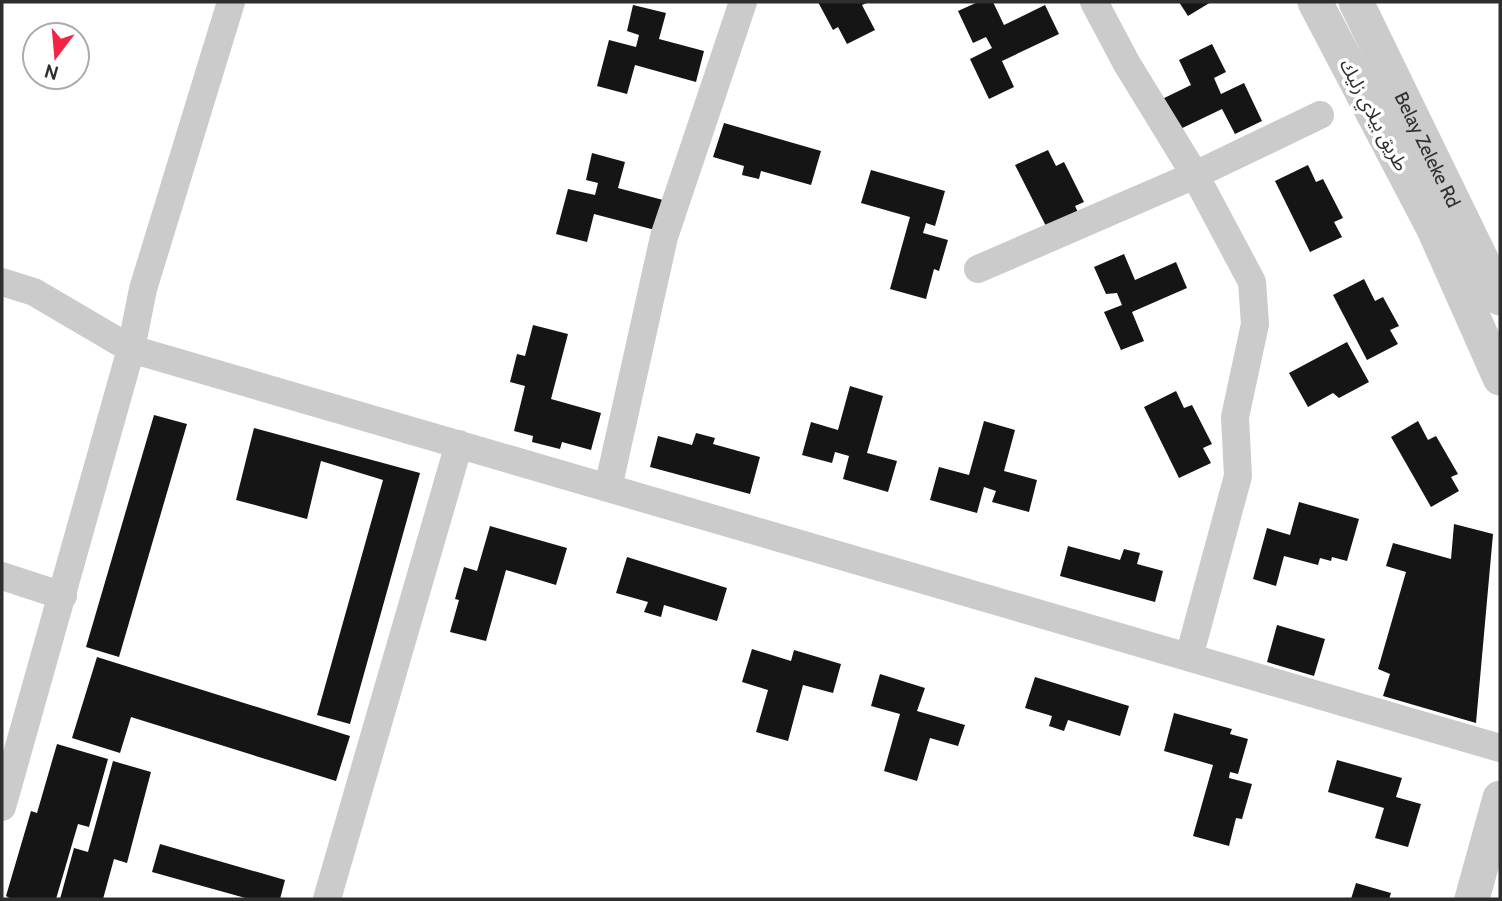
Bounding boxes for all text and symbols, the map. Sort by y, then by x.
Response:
north arrow [21,21,91,91]
street label: طريق بيلاي زليك [1332,55,1413,177]
text: N [42,59,61,85]
street label: Belay Zeleke Rd [1390,88,1466,211]

